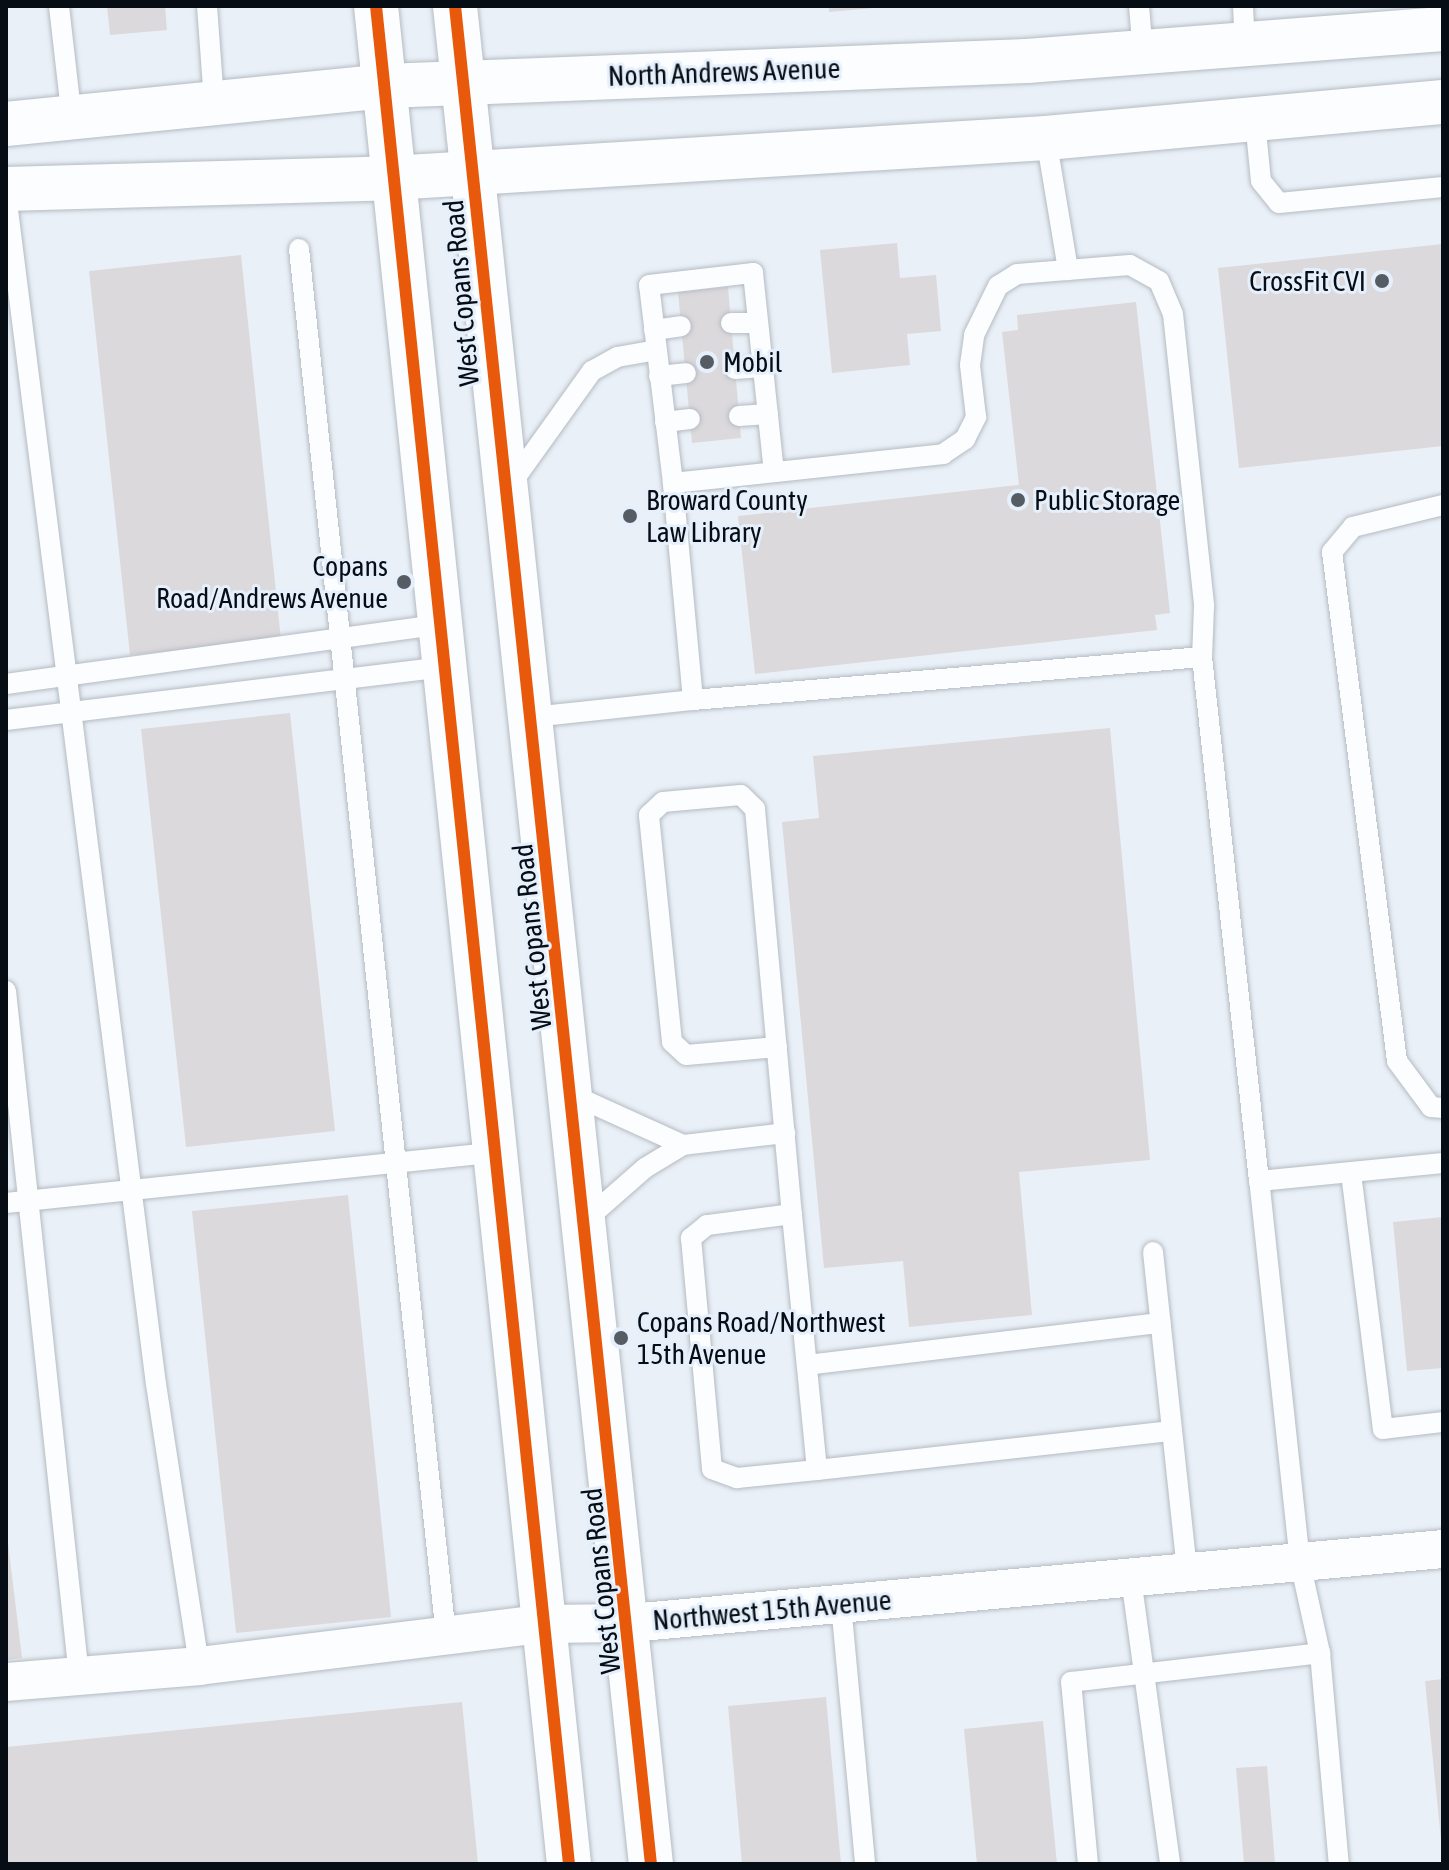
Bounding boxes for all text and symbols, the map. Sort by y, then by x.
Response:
street label: North Andrews Avenue [607,51,841,93]
street label: West Copans Road [436,199,486,387]
place label: CrossFit CVI [1249,264,1366,298]
marker: CrossFit CVI [1373,272,1391,290]
place label: Mobil [723,345,782,379]
marker: Mobil [698,353,716,371]
place label: Broward County Law Library [646,483,808,549]
place label: Public Storage [1034,483,1180,517]
marker: Public Storage [1009,491,1027,509]
marker: Broward County Law Library [621,507,639,525]
place label: Copans Road/Andrews Avenue [156,549,388,615]
marker: Copans Road/Andrews Avenue [395,573,413,591]
street label: West Copans Road [506,842,558,1032]
place label: Copans Road/Northwest 15th Avenue [637,1305,886,1371]
marker: Copans Road/Northwest 15th Avenue [612,1329,630,1347]
street label: West Copans Road [575,1486,627,1676]
street label: Northwest 15th Avenue [651,1583,893,1637]

